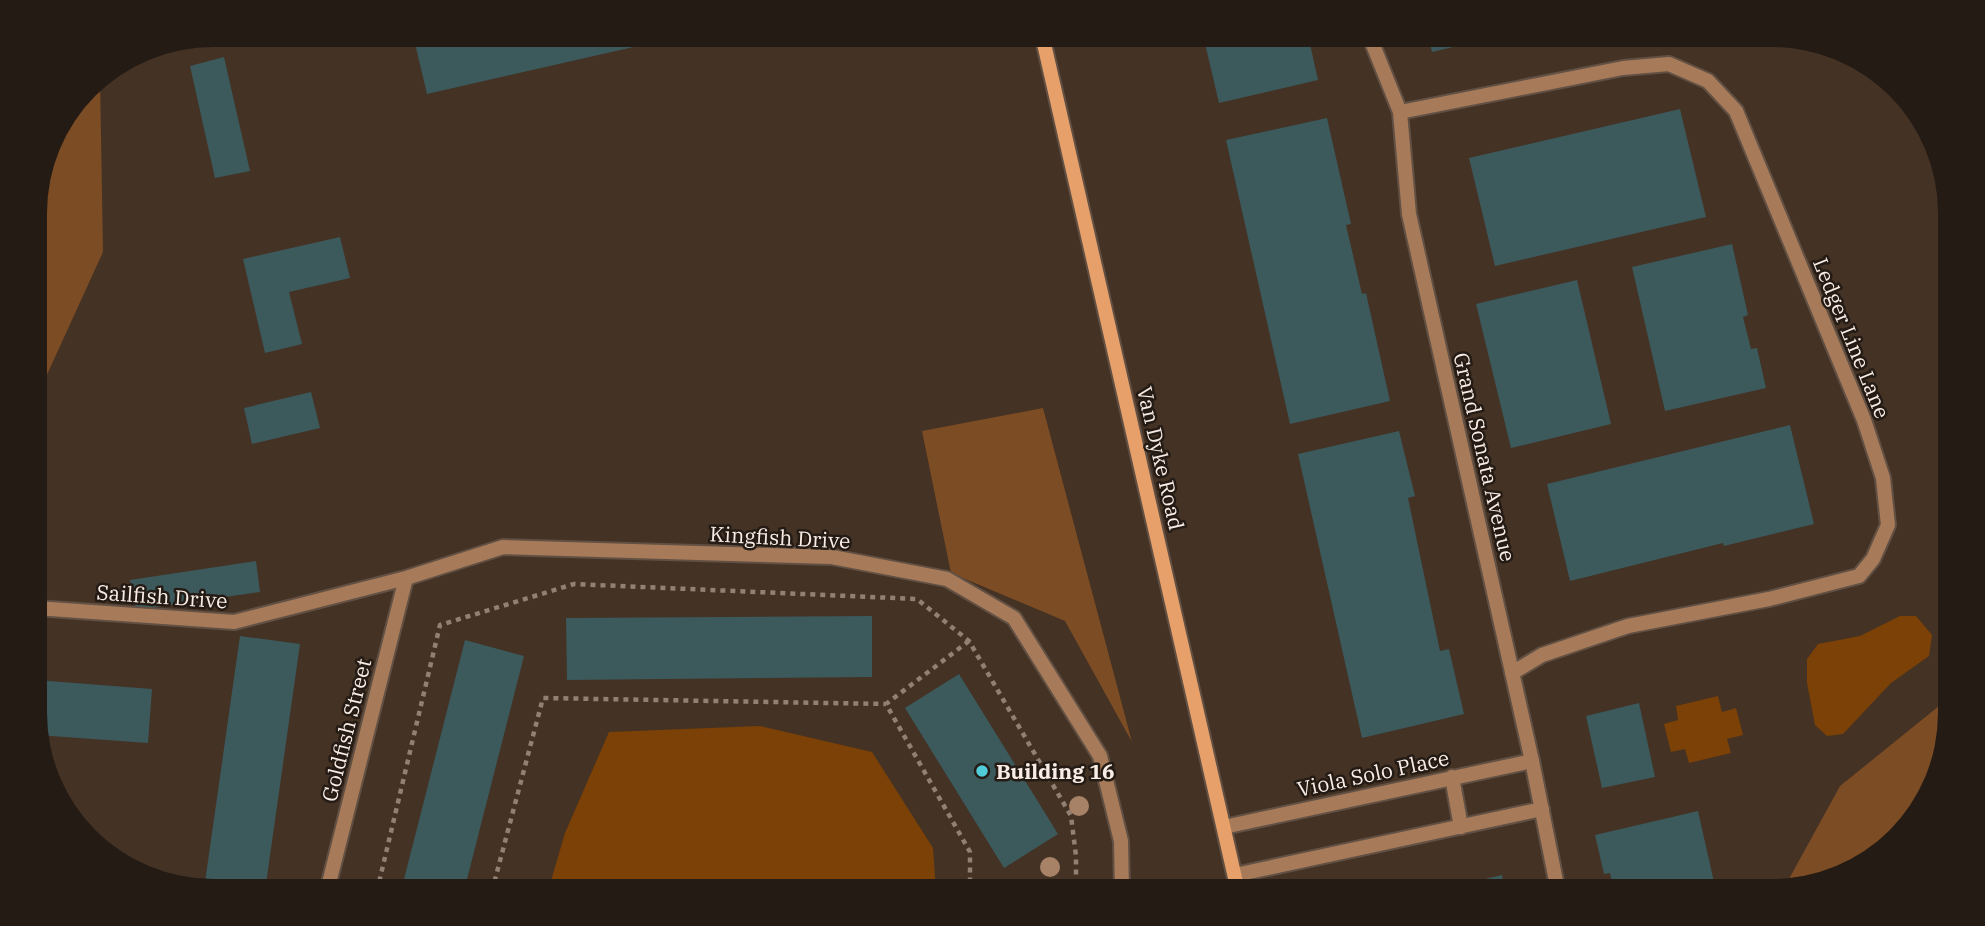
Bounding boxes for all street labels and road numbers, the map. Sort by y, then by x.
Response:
street label: Ledger Line Lane [1807,254,1897,422]
street label: Grand Sonata Avenue [1447,350,1523,564]
street label: Van Dyke Road [1131,383,1191,533]
street label: Kingfish Drive [709,519,851,555]
street label: Sailfish Drive [96,577,228,615]
street label: Goldfish Street [315,656,377,804]
street label: Viola Solo Place [1294,743,1452,803]

